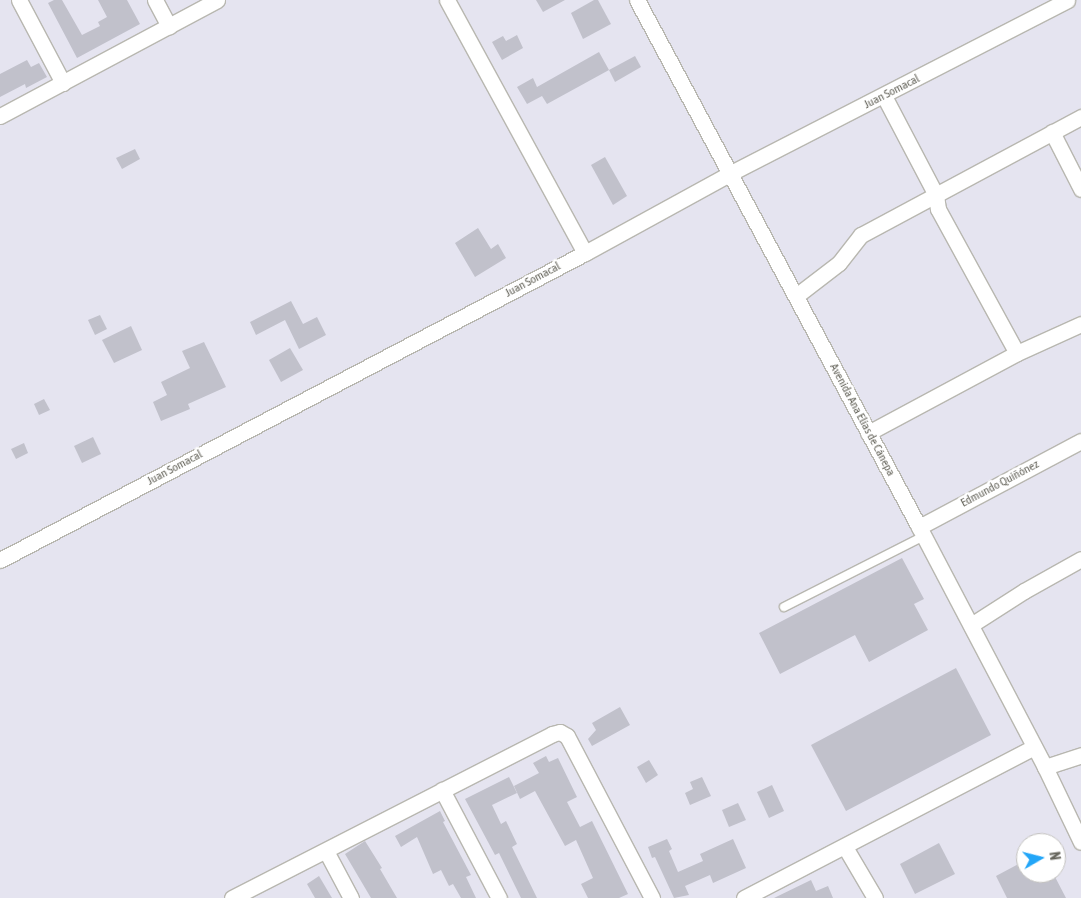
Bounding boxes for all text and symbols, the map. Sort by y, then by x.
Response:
street label: Juan Somacal [862,72,922,112]
street label: Juan Somacal [503,259,563,301]
street label: Avenida Ana Elías de Cánepa [826,361,898,479]
street label: Juan Somacal [145,447,205,489]
street label: Edmundo Quiñónez [958,457,1042,511]
north arrow [1016,833,1066,883]
text: N [1046,851,1063,861]

